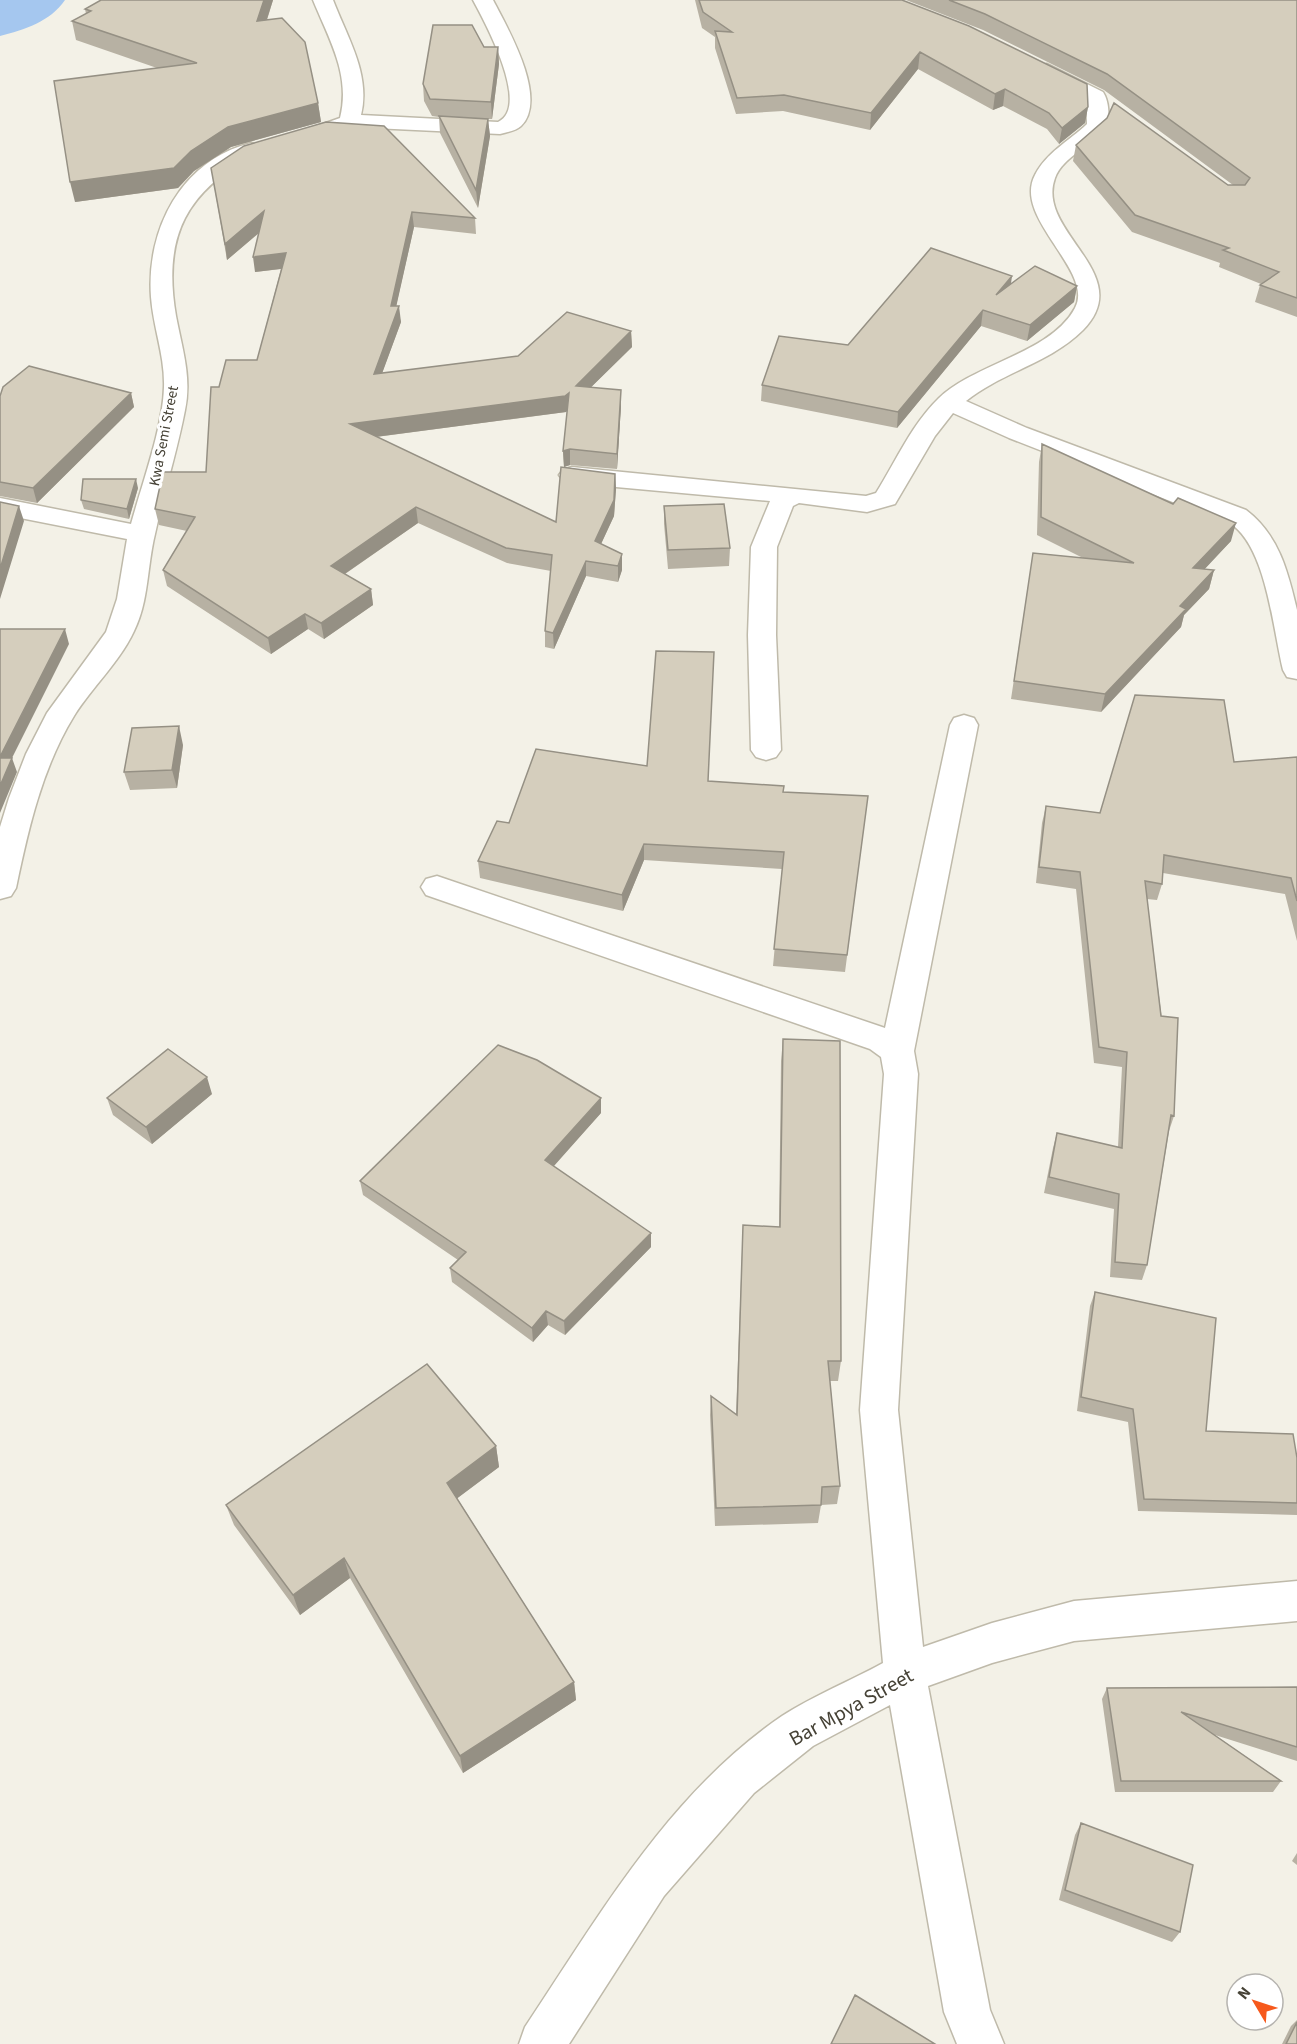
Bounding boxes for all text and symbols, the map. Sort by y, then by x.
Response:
street label: Kwa Semi Street [144,384,184,488]
street label: Bar Mpya Street [783,1660,919,1754]
north arrow [1225,1972,1285,2032]
text: N [1232,1982,1256,2004]

